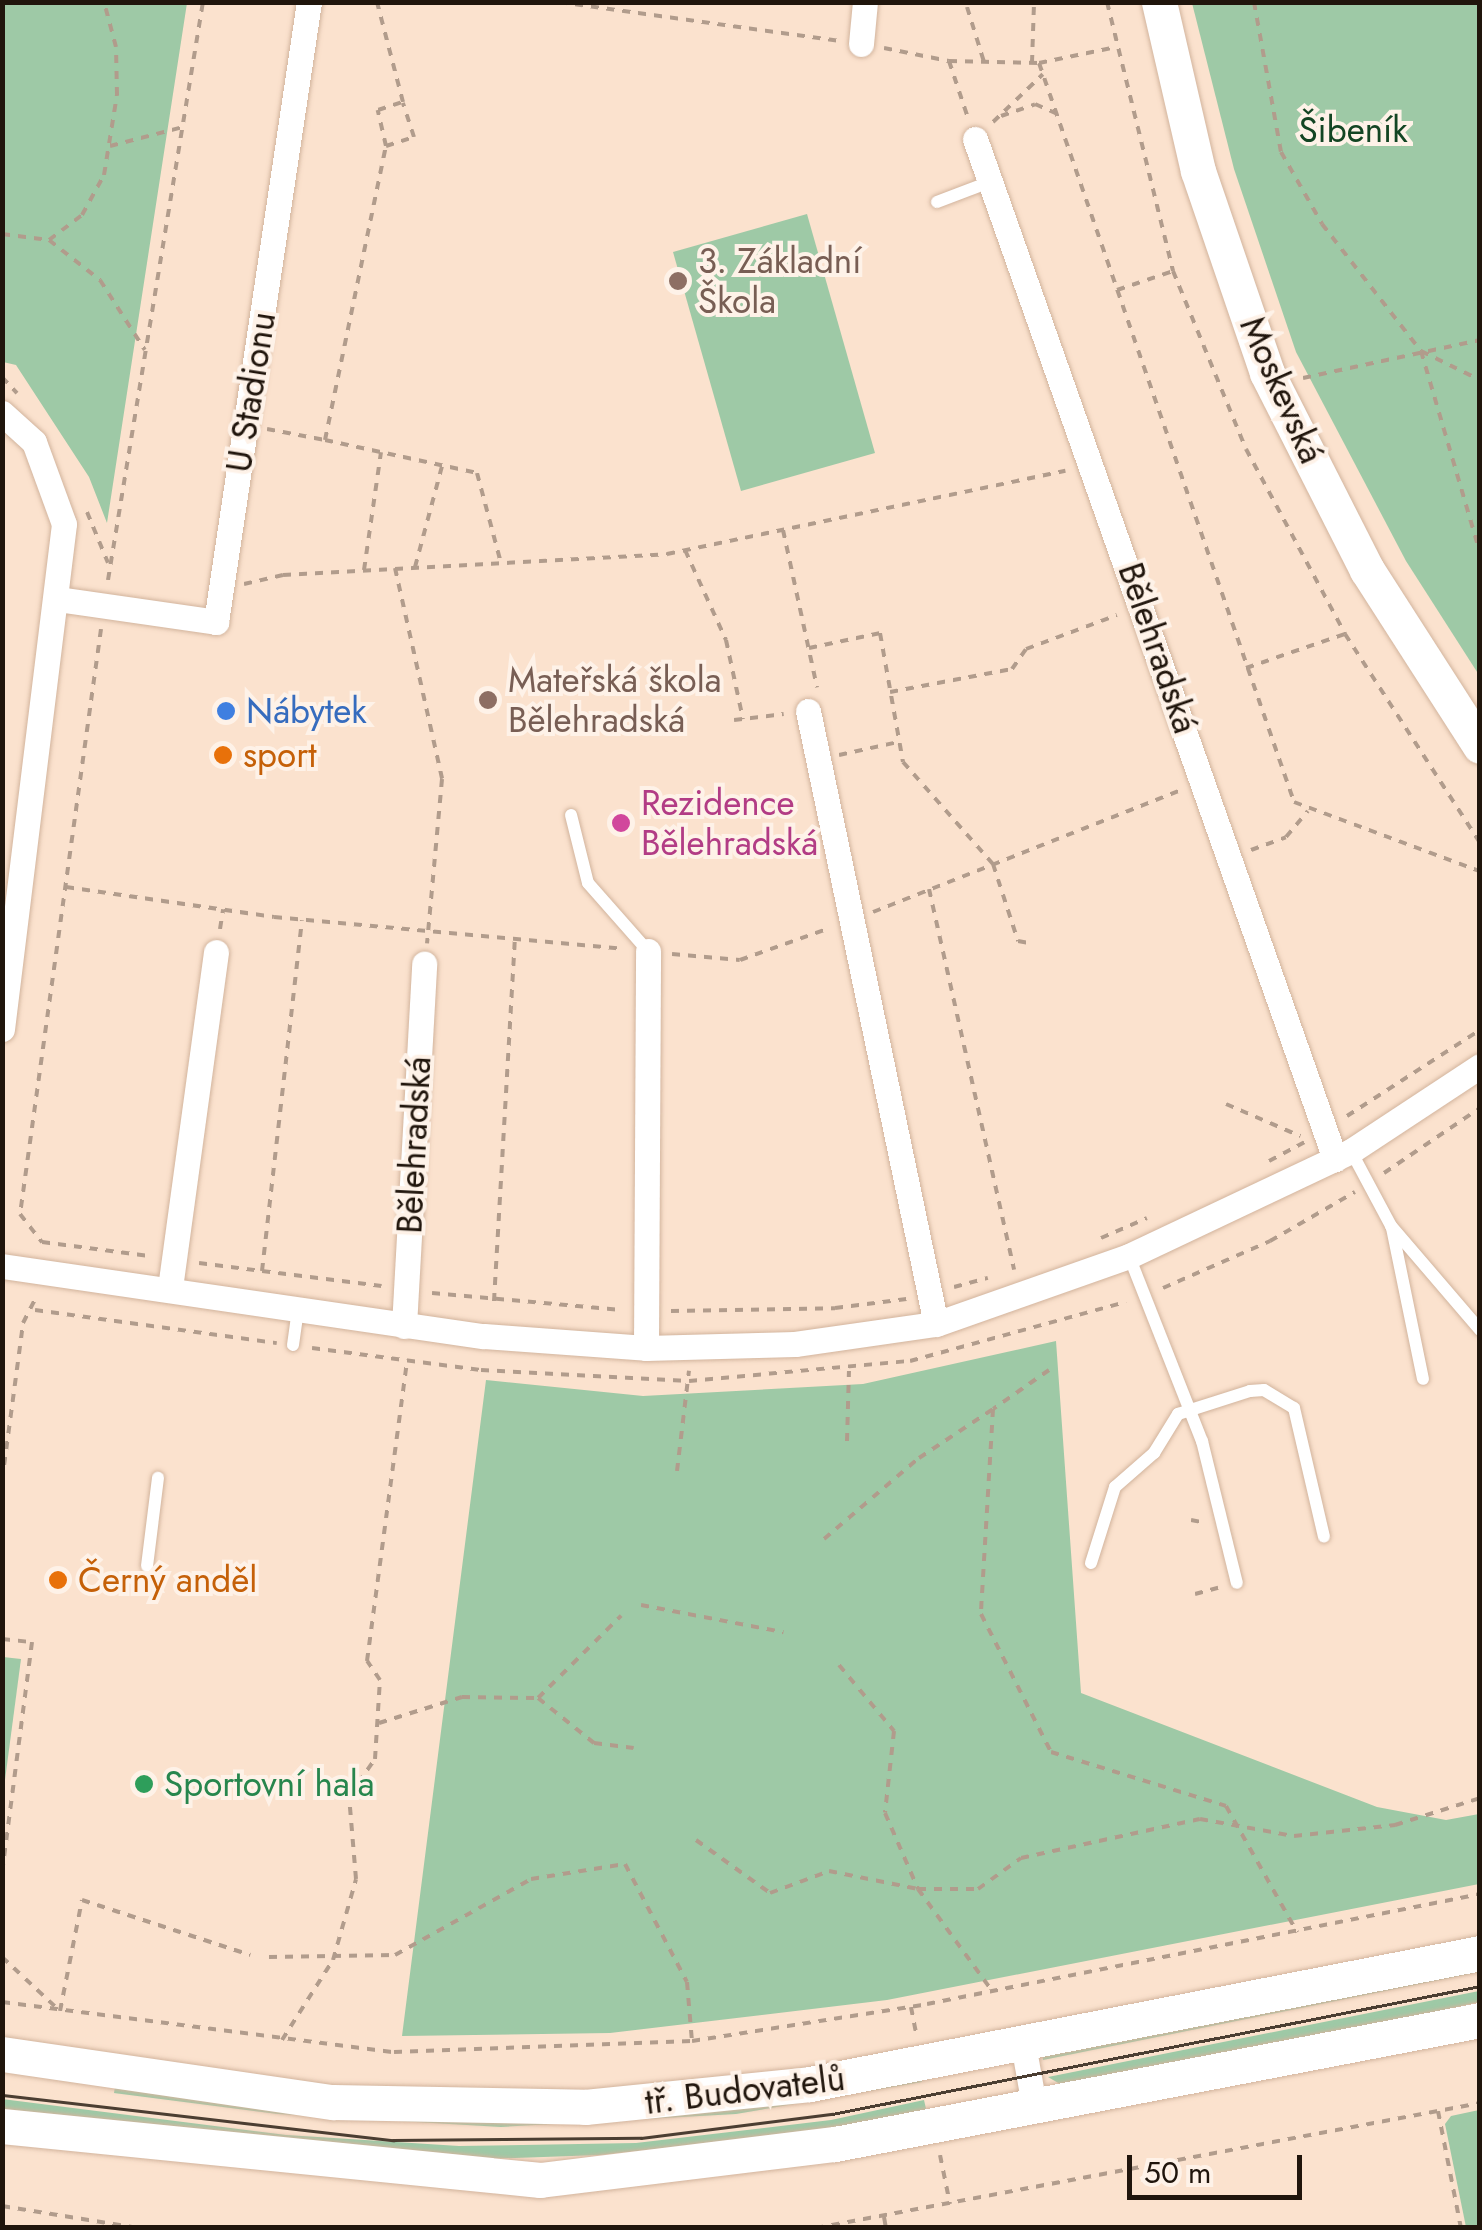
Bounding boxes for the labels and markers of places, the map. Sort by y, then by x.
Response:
place label: 3. Základní Škola [698,240,861,322]
marker: 3. Základní Škola [667,270,689,292]
place label: Mateřská škola Bělehradská [508,659,722,741]
marker: Mateřská škola Bělehradská [477,689,499,711]
place label: Nábytek [246,690,367,732]
marker: Nábytek [215,700,237,722]
place label: sport [243,734,317,776]
marker: sport [212,744,234,766]
place label: Rezidence Bělehradská [641,782,818,864]
marker: Rezidence Bělehradská [610,812,632,834]
place label: Černý anděl [78,1559,257,1601]
marker: Černý anděl [47,1569,69,1591]
place label: Sportovní hala [164,1763,375,1805]
marker: Sportovní hala [133,1773,155,1795]

